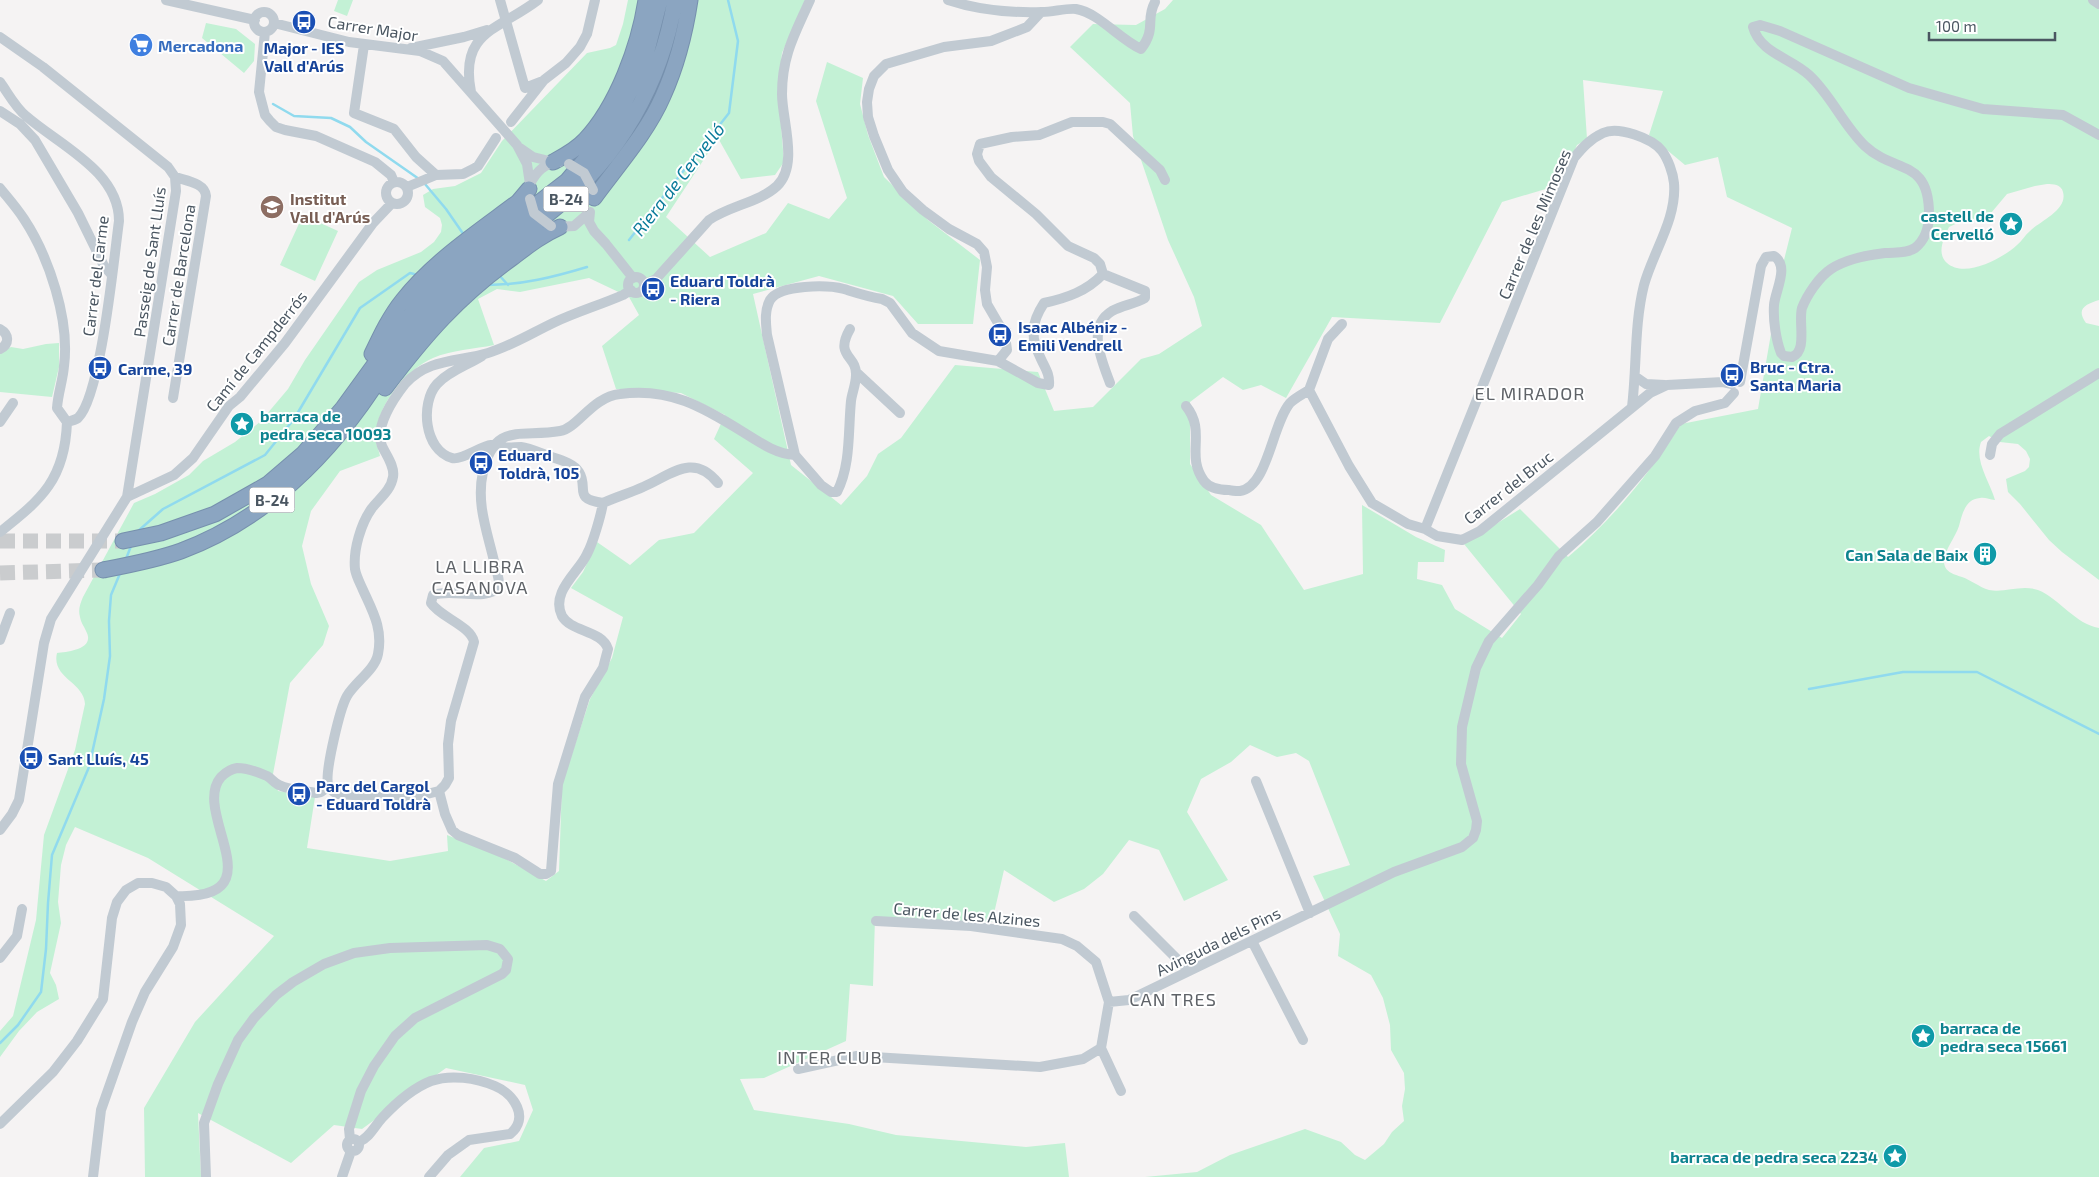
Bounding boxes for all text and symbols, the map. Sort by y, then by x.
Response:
bus stop icon: Major - IES Vall d'Arús [291,9,317,35]
scale bar [1929,10,2055,42]
street label: Carrer Major [326,11,420,46]
text: 100 m [1936,17,1977,35]
supermarket icon: Mercadona [128,32,154,58]
place label: Mercadona [158,36,243,55]
place label: Major - IES Vall d'Arús [264,38,344,75]
water label: Riera de Cervelló [627,118,729,240]
street label: Carrer de les Mimoses [1494,146,1574,302]
street label: Passeig de Sant Lluís [129,186,169,338]
road number: B-24 [544,186,588,212]
place label: Institut Vall d'Arús [290,189,370,226]
school or university icon: Institut Vall d'Arús [259,194,285,220]
street label: Carrer de Barcelona [157,203,199,347]
place label: castell de Cervelló [1920,206,1994,243]
place icon: castell de Cervelló [1998,211,2024,237]
street label: Carrer del Carme [78,215,112,337]
place label: Eduard Toldrà - Riera [670,271,775,308]
bus stop icon: Eduard Toldrà - Riera [640,276,666,302]
street label: Camí de Campderrós [202,287,310,415]
place label: Isaac Albéniz - Emili Vendrell [1018,317,1127,354]
bus stop icon: Isaac Albéniz - Emili Vendrell [987,322,1013,348]
bus stop icon: Carme, 39 [87,355,113,381]
place label: Bruc - Ctra. Santa Maria [1750,357,1841,394]
place label: Carme, 39 [118,359,192,378]
bus stop icon: Bruc - Ctra. Santa Maria [1719,362,1745,388]
district label: EL MIRADOR [1475,382,1585,404]
place label: barraca de pedra seca 10093 [260,406,391,443]
place icon: barraca de pedra seca 10093 [229,411,255,437]
place label: Eduard Toldrà, 105 [498,445,580,482]
street label: Carrer del Bruc [1460,446,1556,528]
bus stop icon: Eduard Toldrà, 105 [468,450,494,476]
road number: B-24 [250,488,294,512]
building icon: Can Sala de Baix [1972,541,1998,567]
place label: Can Sala de Baix [1845,545,1968,564]
district label: LA LLIBRA CASANOVA [432,555,528,598]
bus stop icon: Sant Lluís, 45 [18,745,44,771]
place label: Sant Lluís, 45 [48,749,149,768]
place label: Parc del Cargol - Eduard Toldrà [316,776,431,813]
bus stop icon: Parc del Cargol - Eduard Toldrà [286,781,312,807]
street label: Carrer de les Alzines [893,898,1041,930]
street label: Avinguda dels Pins [1153,903,1283,979]
district label: CAN TRES [1129,988,1217,1010]
place label: barraca de pedra seca 15661 [1940,1018,2067,1055]
place icon: barraca de pedra seca 15661 [1910,1023,1936,1049]
district label: INTER CLUB [777,1046,883,1068]
place icon: barraca de pedra seca 2234 [1882,1143,1908,1169]
place label: barraca de pedra seca 2234 [1670,1147,1878,1166]

